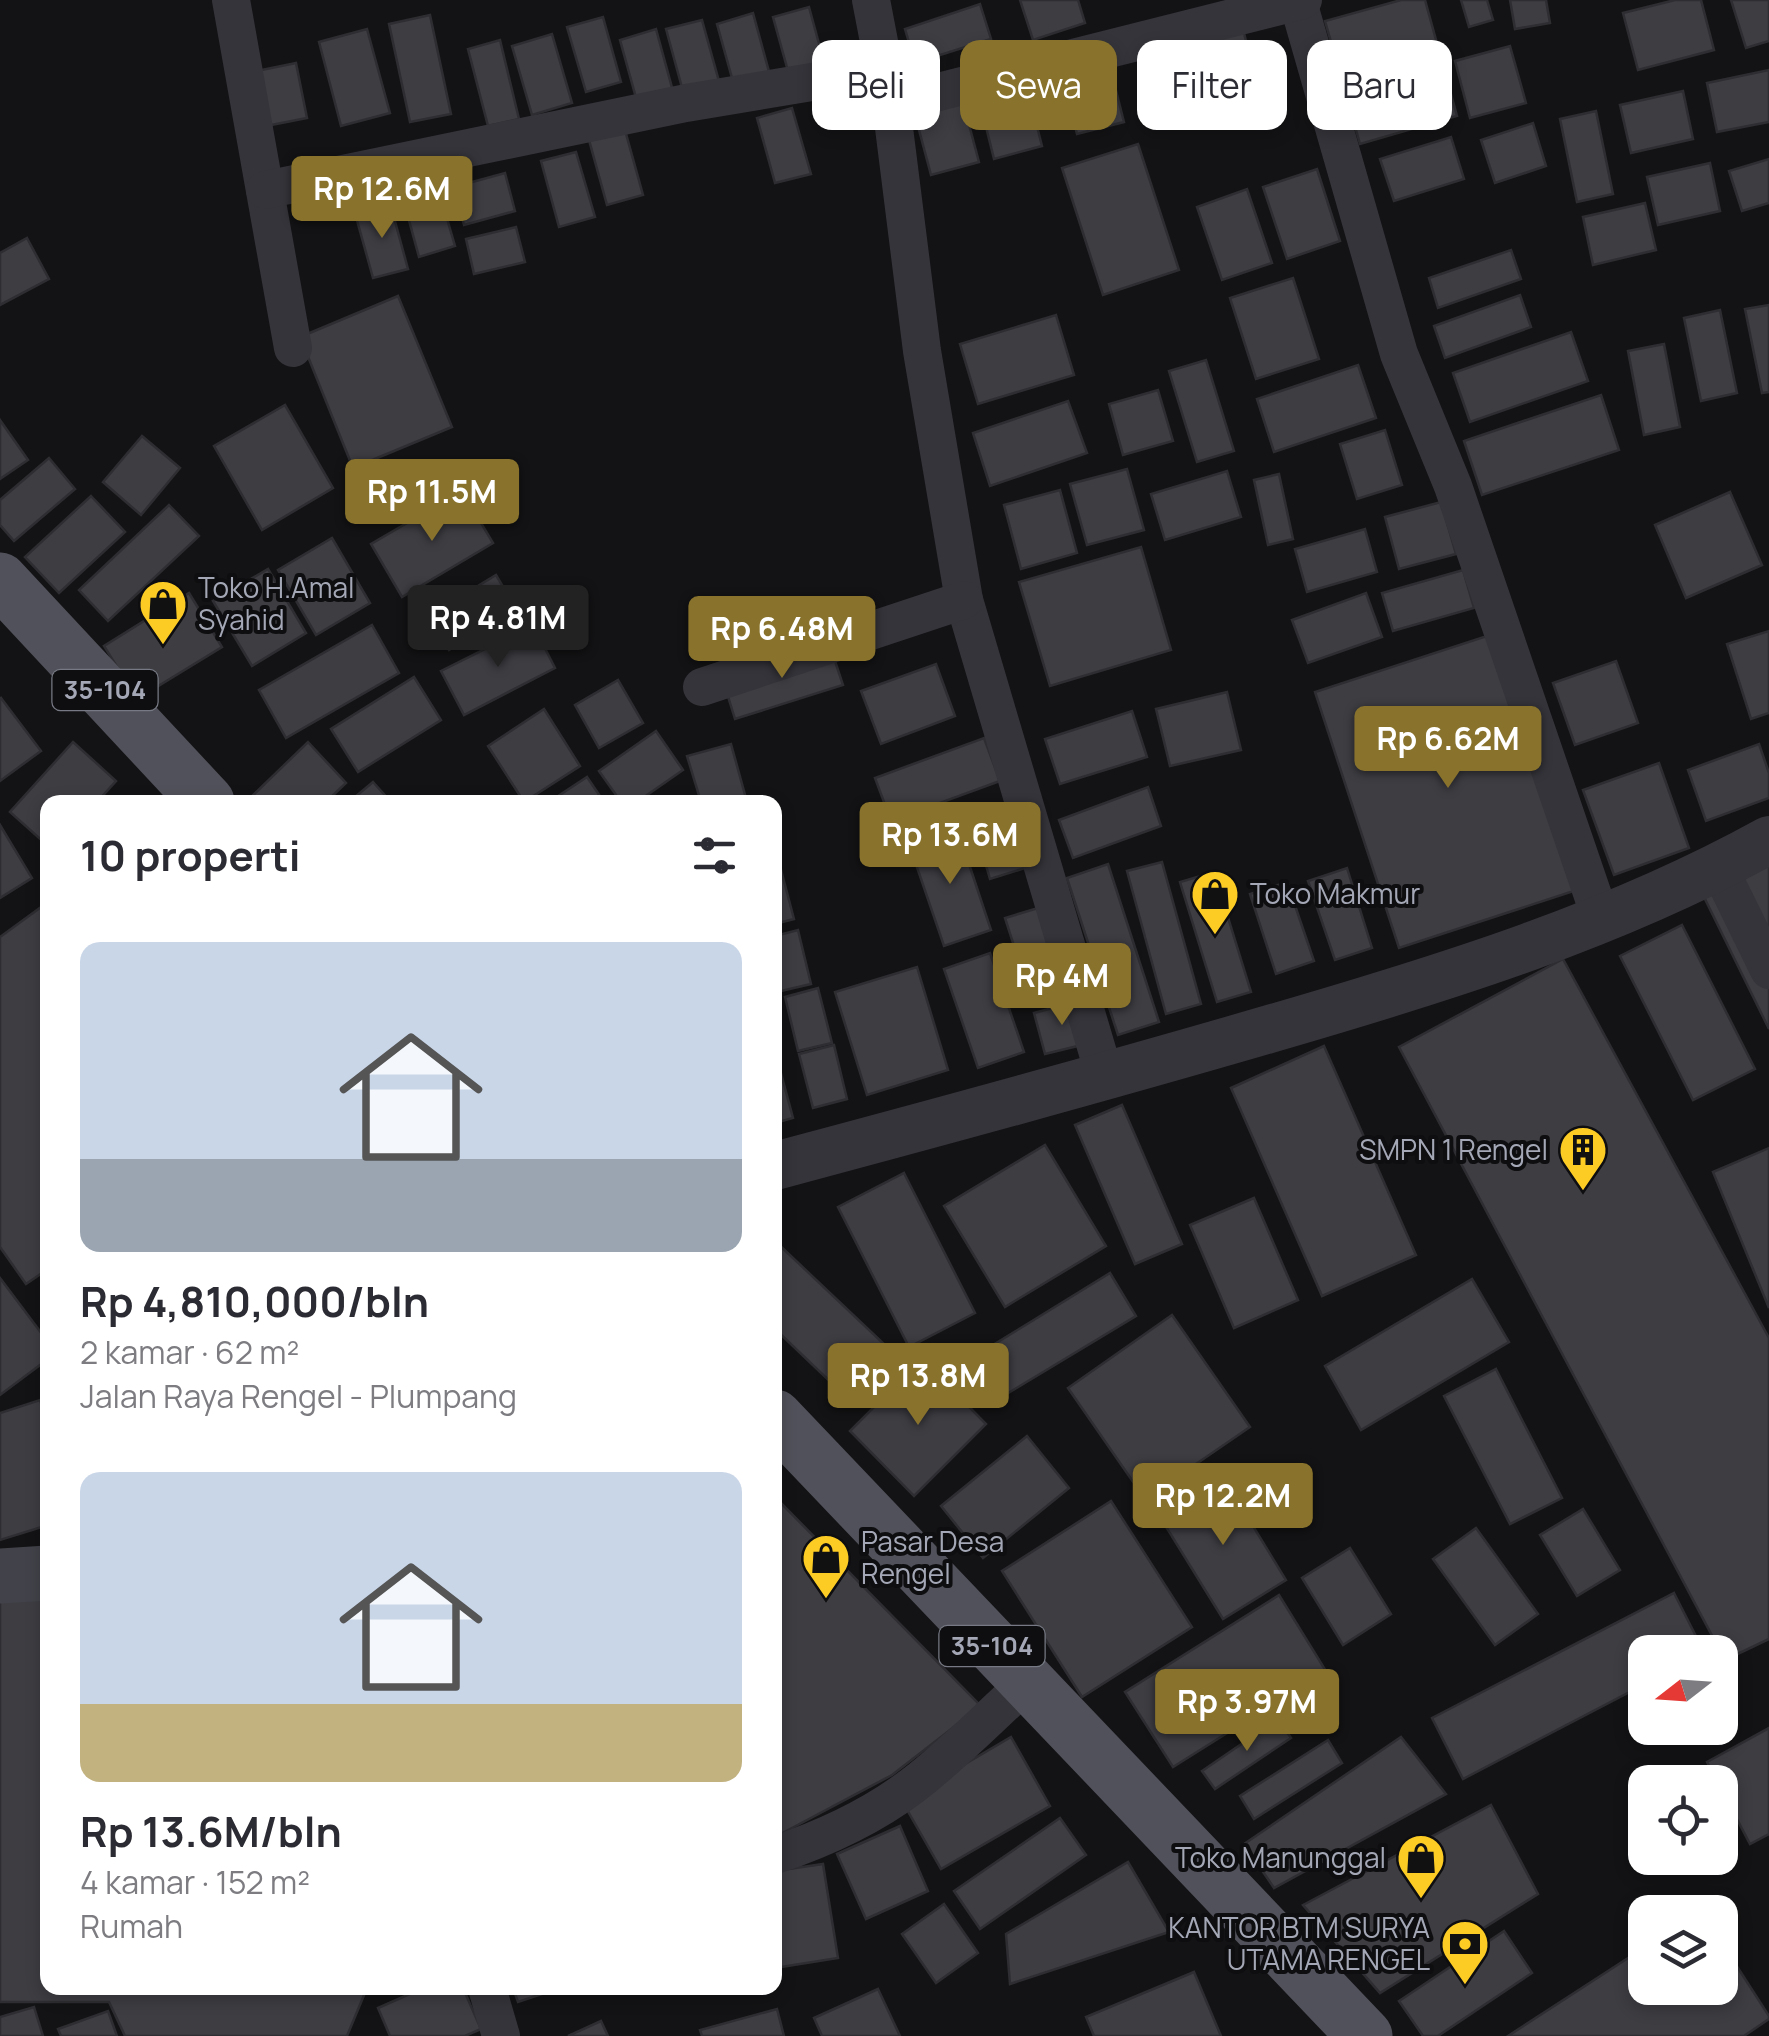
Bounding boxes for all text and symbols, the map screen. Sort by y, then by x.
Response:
chip: Beli [812,40,940,130]
chip: Sewa [960,40,1117,130]
chip: Filter [1137,40,1287,130]
chip: Baru [1307,40,1452,130]
pin: Rp 12.6M [279,156,485,241]
text: Rp 12.6M [313,166,451,210]
pin: Rp 11.5M [329,459,535,544]
text: Rp 11.5M [367,469,497,513]
place label: Toko H.Amal Syahid [198,568,355,638]
shop icon: Toko H.Amal Syahid [137,578,189,646]
pin: Rp 4.81M [395,585,601,670]
text: Rp 4.81M [430,595,566,639]
pin: Rp 6.48M [679,596,885,681]
text: Rp 6.48M [710,606,854,650]
road number: 35-104 [52,670,158,710]
pin: Rp 6.62M [1345,706,1551,791]
text: Rp 6.62M [1376,716,1520,760]
pin: Rp 13.6M [847,802,1053,887]
text: Rp 13.6M [882,812,1018,856]
text: 10 properti [80,826,300,884]
icon: filters [687,828,742,883]
shop icon: Toko Makmur [1189,868,1241,936]
place label: Toko Makmur [1250,874,1420,912]
pin: Rp 4M [992,943,1132,1028]
text: Rp 4M [1015,953,1109,997]
icon: home [321,1007,501,1187]
building icon: SMPN 1 Rengel [1557,1124,1609,1192]
place label: SMPN 1 Rengel [1359,1130,1548,1168]
text: Rp 4,810,000/bln [80,1272,429,1330]
text: 2 kamar · 62 m² [80,1330,299,1374]
pin: Rp 13.8M [815,1343,1021,1428]
text: Rp 13.8M [850,1353,986,1397]
text: Jalan Raya Rengel - Plumpang [80,1374,517,1418]
pin: Rp 12.2M [1120,1463,1326,1548]
text: Rp 12.2M [1155,1473,1291,1517]
place label: Pasar Desa Rengel [861,1522,1004,1592]
shop icon: Pasar Desa Rengel [800,1532,852,1600]
icon: home [321,1537,501,1717]
road number: 35-104 [940,1626,1044,1666]
north arrow [1628,1635,1738,1745]
map controls [1628,1635,1738,2005]
pin: Rp 3.97M [1144,1669,1350,1754]
text: Rp 3.97M [1177,1679,1317,1723]
button: locate [1628,1765,1738,1875]
text: Rp 13.6M/bln [80,1802,342,1860]
shop icon: Toko Manunggal [1395,1832,1447,1900]
place label: Toko Manunggal [1175,1838,1386,1876]
text: 4 kamar · 152 m² [80,1860,310,1904]
button: layers [1628,1895,1738,2005]
text: Rumah [80,1904,183,1948]
place label: KANTOR BTM SURYA UTAMA RENGEL [1168,1908,1430,1978]
bank icon: KANTOR BTM SURYA UTAMA RENGEL [1439,1918,1491,1986]

